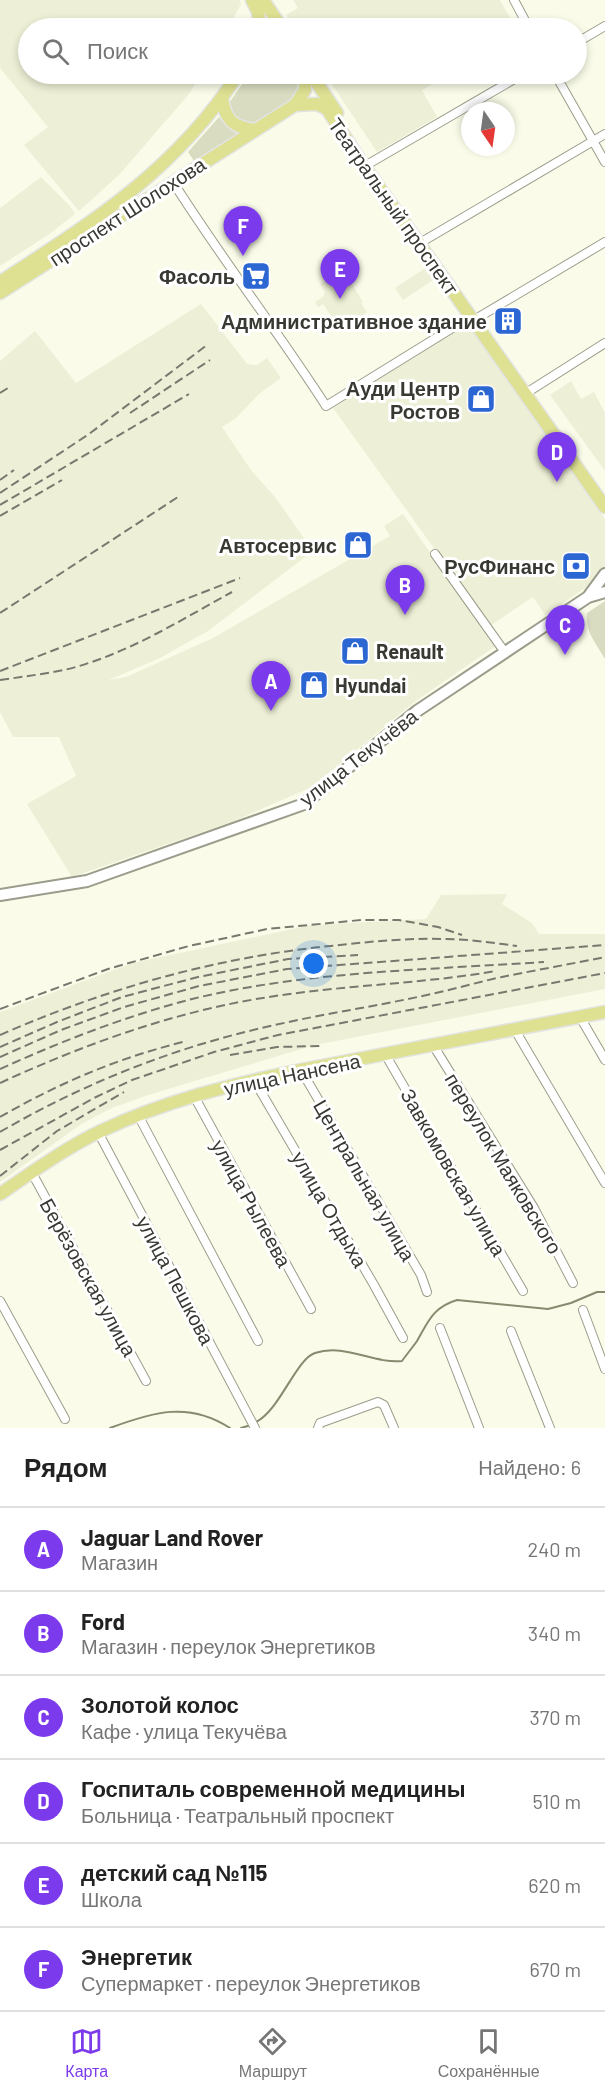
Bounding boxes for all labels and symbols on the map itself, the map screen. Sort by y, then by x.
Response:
north arrow [461,102,515,156]
street label: Театральный проспект [324,113,464,299]
street label: проспект Шолохова [44,151,210,270]
pin: F [224,206,262,256]
pin: E [320,250,360,299]
supermarket icon: Фасоль [240,260,272,292]
place label: Фасоль [159,264,235,288]
building icon: Административное здание [492,305,524,337]
place label: Административное здание [221,309,487,333]
place label: Ауди Центр Ростов [346,376,460,423]
shop icon: Ауди Центр Ростов [465,383,497,415]
pin: D [538,432,576,482]
shop icon: Автосервис [342,529,374,561]
place label: Автосервис [219,533,337,557]
bank icon: РусФинанс [560,550,592,582]
place label: РусФинанс [444,554,555,578]
pin: B [386,566,424,615]
pin: C [546,606,584,655]
shop icon: Renault [339,635,371,667]
place label: Renault [376,639,444,663]
pin: A [252,662,290,711]
shop icon: Hyundai [298,669,330,701]
place label: Hyundai [335,673,406,697]
street label: улица Текучёва [294,703,423,811]
your location [299,949,328,978]
street label: улица Нансена [222,1048,363,1100]
street label: переулок Маяковского [440,1068,568,1258]
street label: Завкомовская улица [396,1084,512,1261]
street label: Центральная улица [309,1095,421,1266]
street label: улица Рылеева [207,1135,297,1272]
street label: улица Отдыха [287,1147,373,1272]
street label: Берёзовская улица [36,1194,143,1361]
street label: улица Пешкова [132,1212,220,1349]

